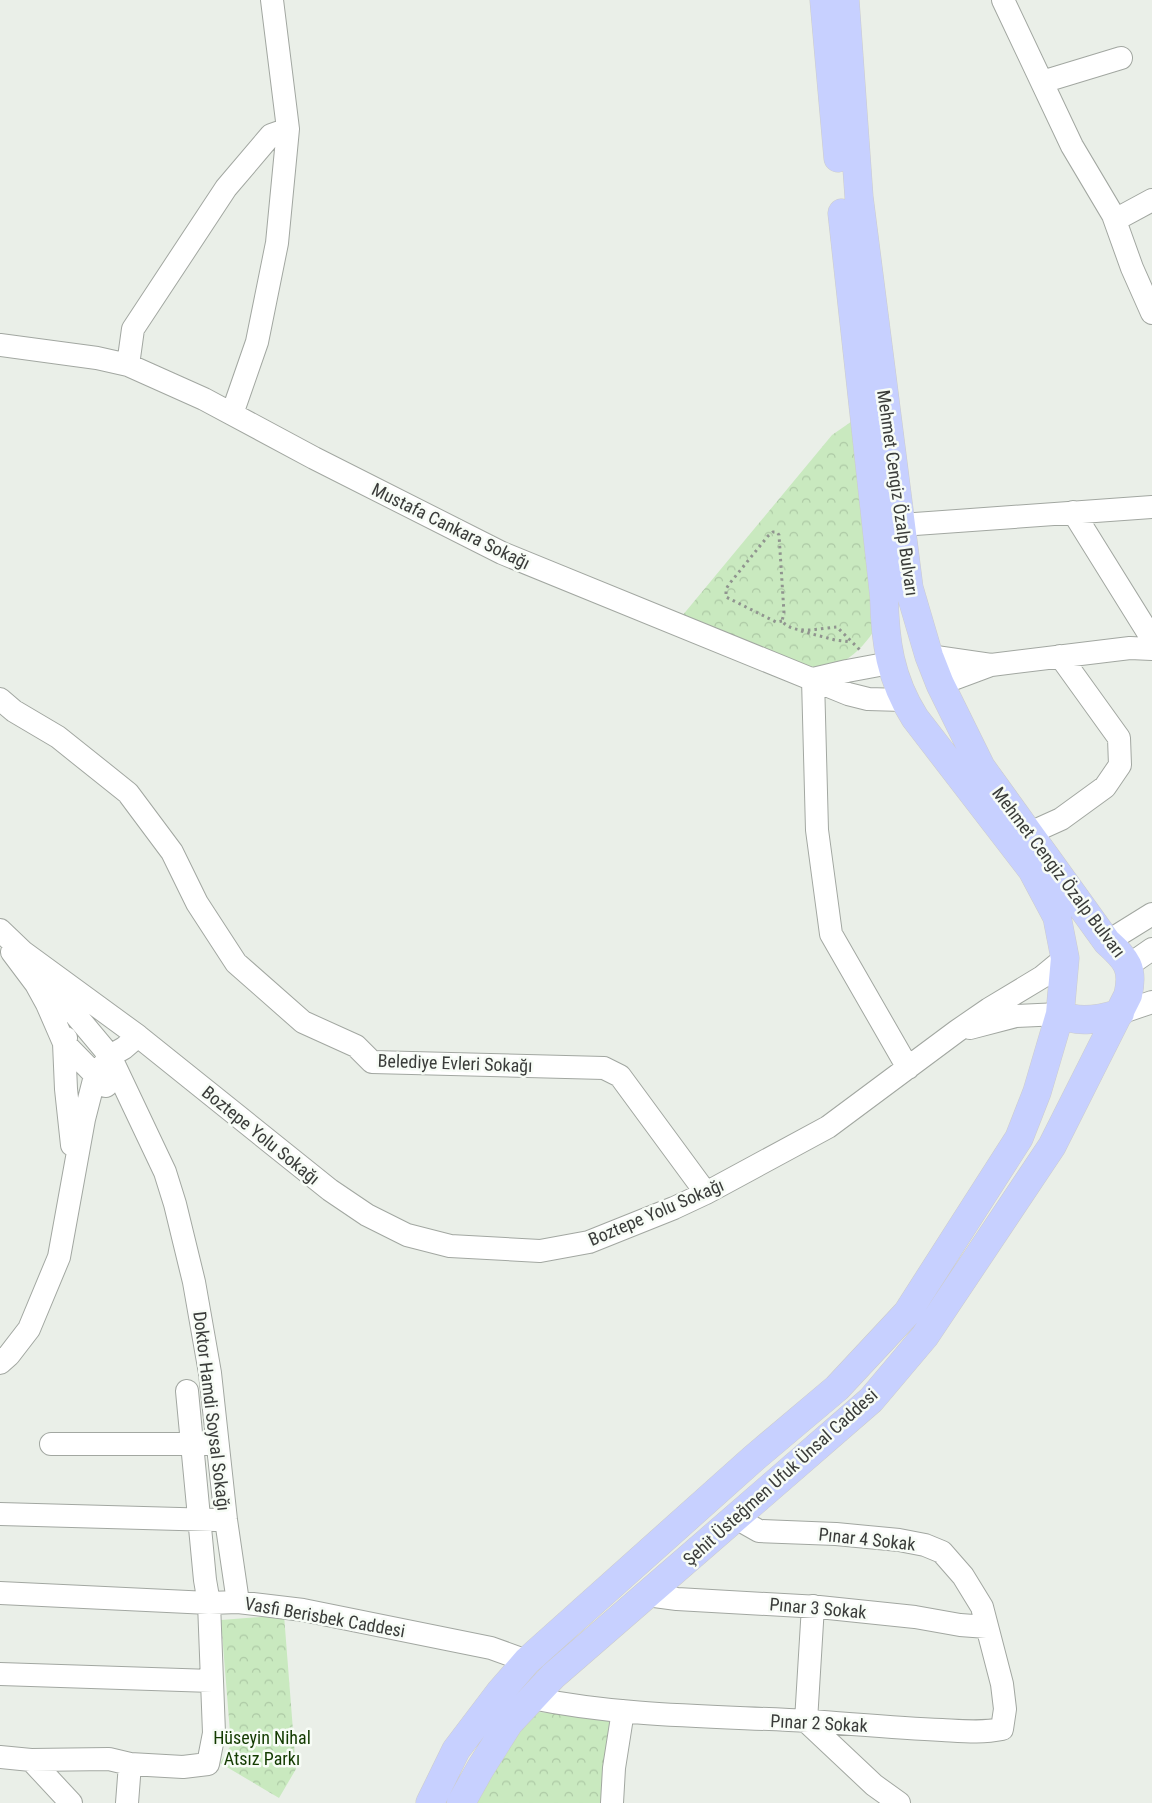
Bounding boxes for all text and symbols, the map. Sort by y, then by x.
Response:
street label: Mehmet Cengiz Özalp Bulvarı [873,389,923,597]
street label: Mustafa Cankara Sokağı [369,479,533,573]
street label: Mehmet Cengiz Özalp Bulvarı [988,783,1130,961]
street label: Belediye Evleri Sokağı [377,1050,533,1076]
street label: Boztepe Yolu Sokağı [198,1081,324,1189]
street label: Boztepe Yolu Sokağı [585,1174,727,1250]
street label: Doktor Hamdi Soysal Sokağı [189,1310,235,1512]
street label: Şehit Üsteğmen Ufuk Ünsal Caddesi [679,1384,881,1570]
street label: Pınar 4 Sokak [817,1523,917,1555]
street label: Vasfi Berisbek Caddesi [243,1593,407,1641]
street label: Pınar 3 Sokak [769,1593,867,1623]
street label: Pınar 2 Sokak [770,1710,868,1736]
park label: Hüseyin Nihal Atsız Parkı [213,1727,311,1769]

